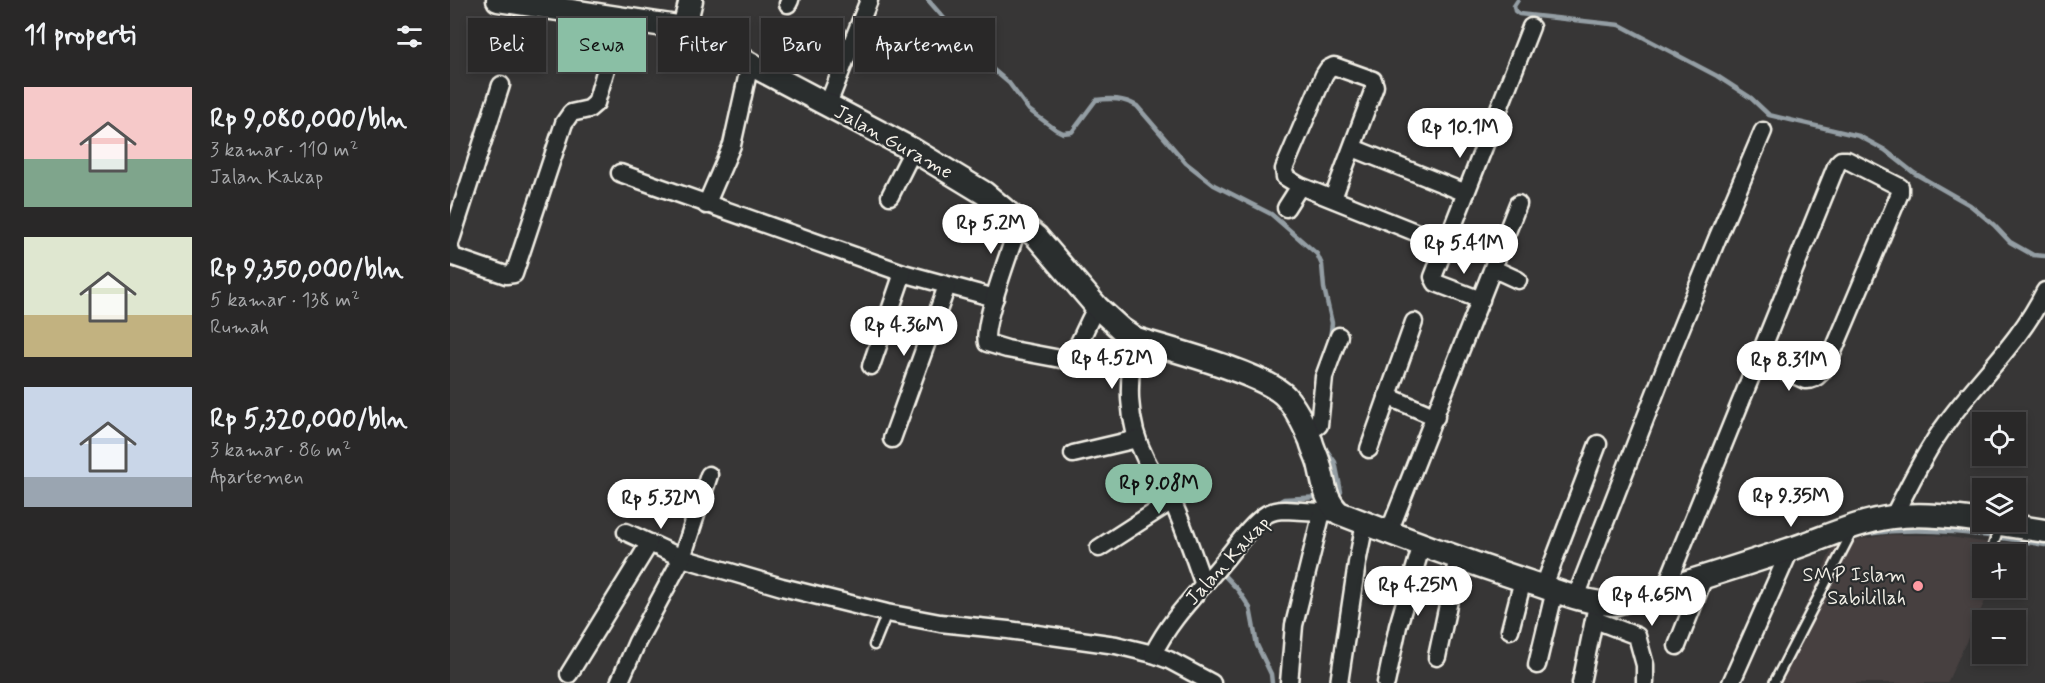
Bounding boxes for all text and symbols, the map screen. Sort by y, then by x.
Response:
chip: Beli [468,18,546,72]
chip: Sewa [558,18,646,72]
chip: Filter [658,18,749,72]
chip: Baru [761,18,843,72]
chip: Apartemen [855,18,995,72]
text: 11 properti [24,19,136,53]
icon: filters [393,20,426,53]
street label: Jalan Gurame [829,99,957,186]
text: Rp 9,080,000/bln [210,103,407,137]
pin: Rp 10.1M [1398,108,1522,159]
icon: home [72,111,144,183]
text: Rp 10.1M [1422,114,1498,141]
text: 3 kamar · 110 m² [210,137,358,164]
text: Jalan Kakap [210,164,323,191]
pin: Rp 5.2M [936,204,1046,255]
text: Rp 5.2M [956,210,1026,237]
pin: Rp 5.41M [1402,224,1526,275]
text: Rp 5.41M [1424,230,1504,257]
text: Rp 9,350,000/bln [210,253,403,287]
icon: home [72,261,144,333]
text: 5 kamar · 138 m² [210,287,360,314]
pin: Rp 4.36M [842,306,966,357]
text: Rp 4.36M [864,312,944,339]
text: Rumah [210,314,269,341]
pin: Rp 4.52M [1050,339,1174,390]
pin: Rp 8.31M [1727,341,1851,392]
text: Rp 4.52M [1071,345,1153,372]
text: Rp 8.31M [1751,347,1827,374]
text: Rp 5,320,000/bln [210,403,407,437]
icon: home [72,411,144,483]
map controls [1972,412,2026,664]
button: locate [1972,412,2026,466]
text: 3 kamar · 86 m² [210,437,351,464]
text: Apartemen [210,464,303,491]
pin: Rp 9.08M [1097,464,1221,515]
text: Rp 9.08M [1119,470,1199,497]
pin: Rp 9.35M [1729,477,1853,528]
button: layers [1972,478,2026,532]
pin: Rp 5.32M [599,479,723,530]
text: Rp 9.35M [1752,483,1830,510]
text: Rp 5.32M [621,485,701,512]
street label: Jalan Kakap [1180,510,1277,612]
button: + [1972,544,2026,598]
place label: SMP Islam Sabilillah [1803,562,1906,612]
pin: Rp 4.25M [1356,566,1480,617]
text: Rp 4.25M [1378,572,1458,599]
pin: Rp 4.65M [1590,576,1714,627]
marker: SMP Islam Sabilillah [1911,579,1925,593]
text: Rp 4.65M [1612,582,1692,609]
button: − [1972,610,2026,664]

